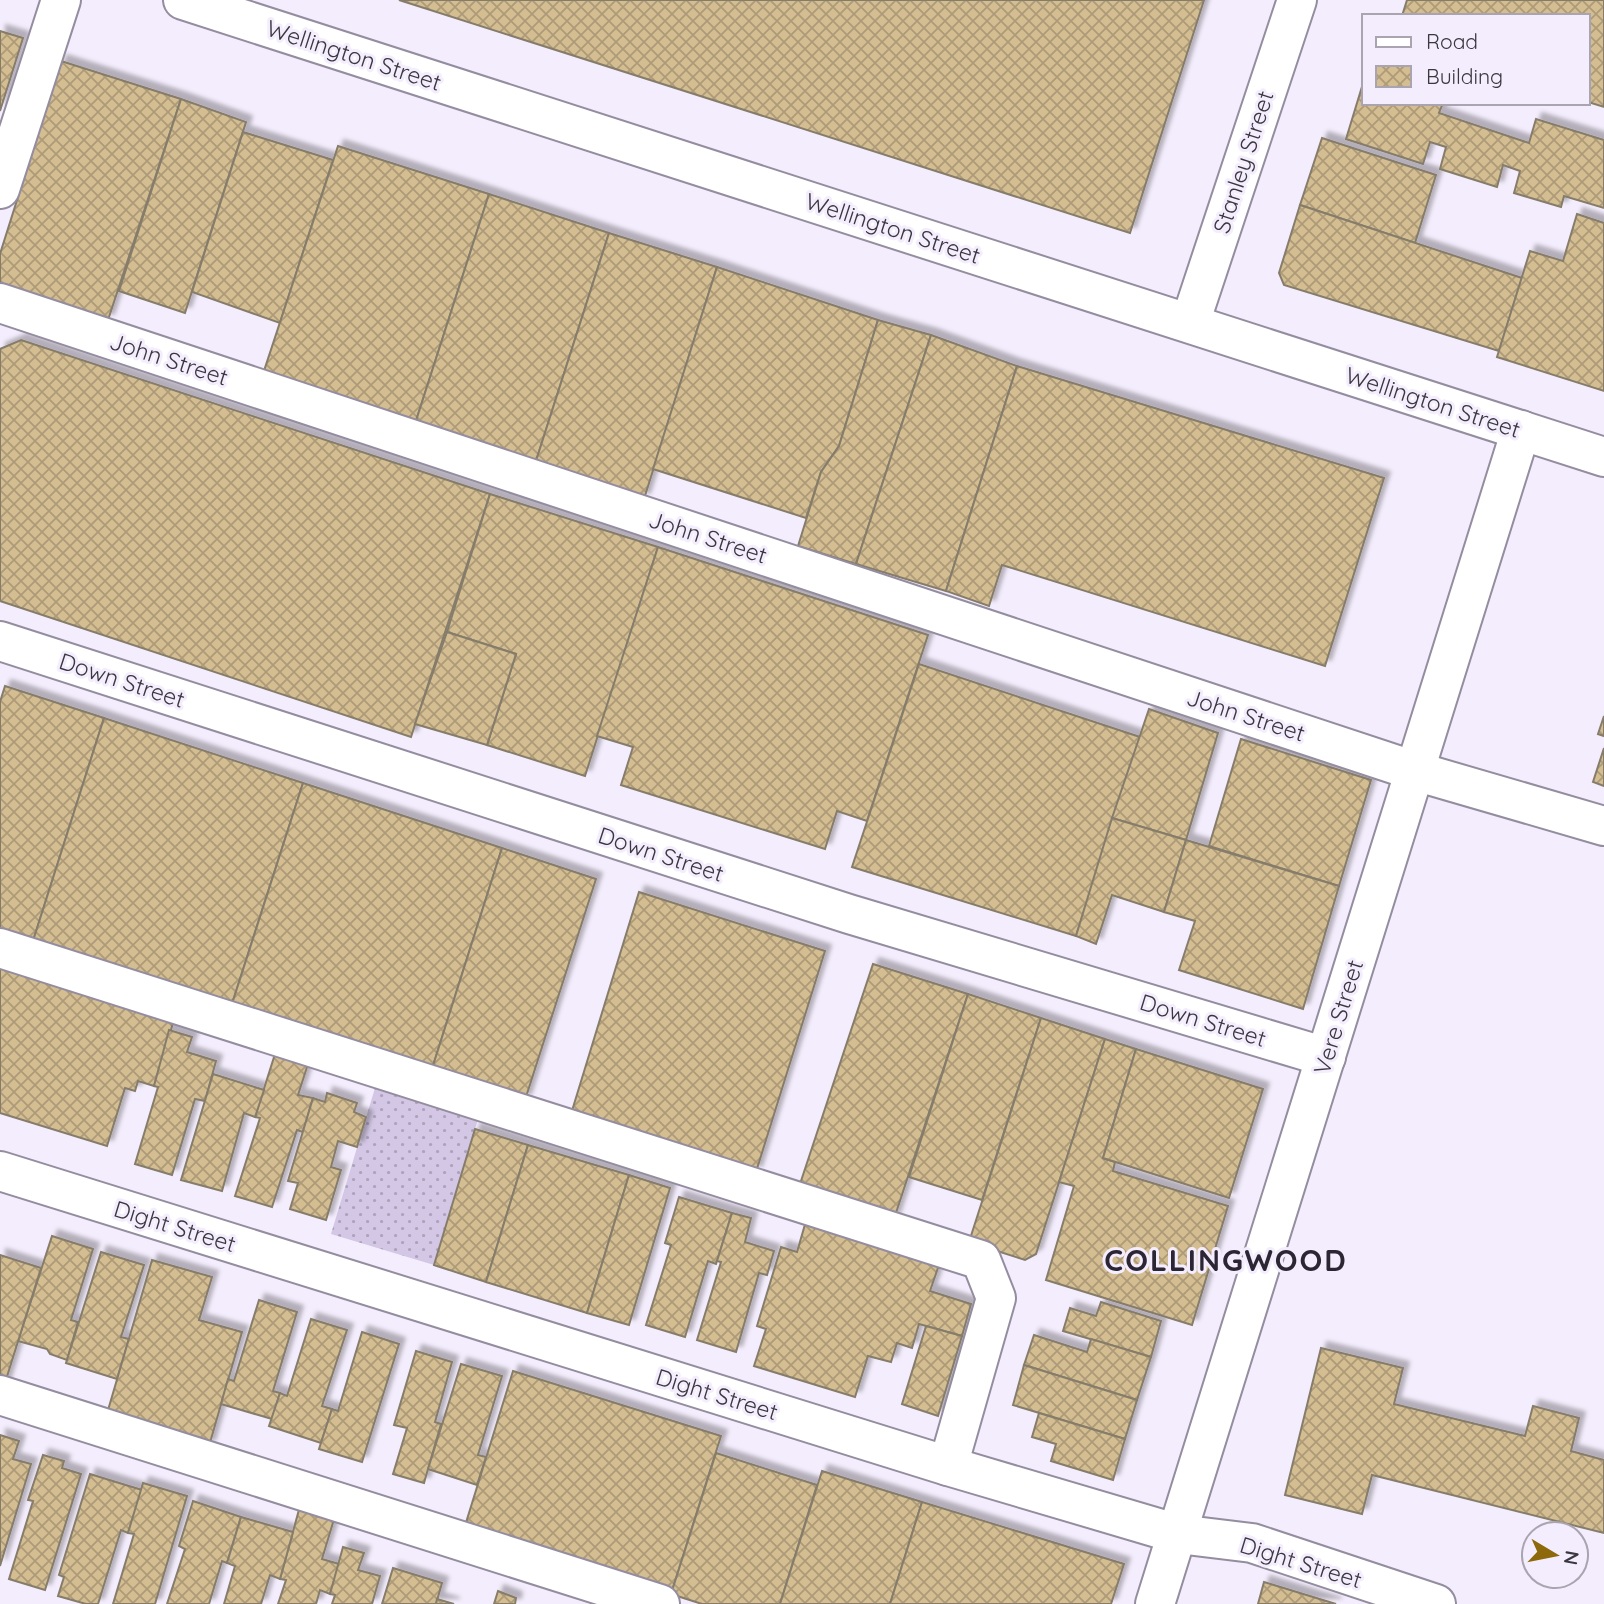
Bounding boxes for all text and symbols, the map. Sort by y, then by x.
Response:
street label: Wellington Street [263,13,445,97]
legend [1362,14,1590,105]
text: Road [1426,28,1478,54]
text: Building [1426,63,1503,89]
street label: Stanley Street [1206,87,1280,237]
street label: Wellington Street [802,186,984,270]
street label: John Street [106,326,232,392]
street label: Wellington Street [1342,360,1524,444]
street label: John Street [645,504,771,570]
street label: Down Street [56,646,189,714]
street label: John Street [1183,682,1309,748]
street label: Down Street [595,820,728,888]
street label: Vere Street [1307,956,1369,1078]
street label: Down Street [1136,987,1270,1053]
street label: Dight Street [111,1194,240,1258]
district label: COLLINGWOOD [1104,1241,1348,1279]
street label: Dight Street [653,1362,782,1426]
north arrow [1520,1520,1590,1590]
street label: Dight Street [1237,1530,1366,1594]
text: N [1559,1549,1585,1567]

